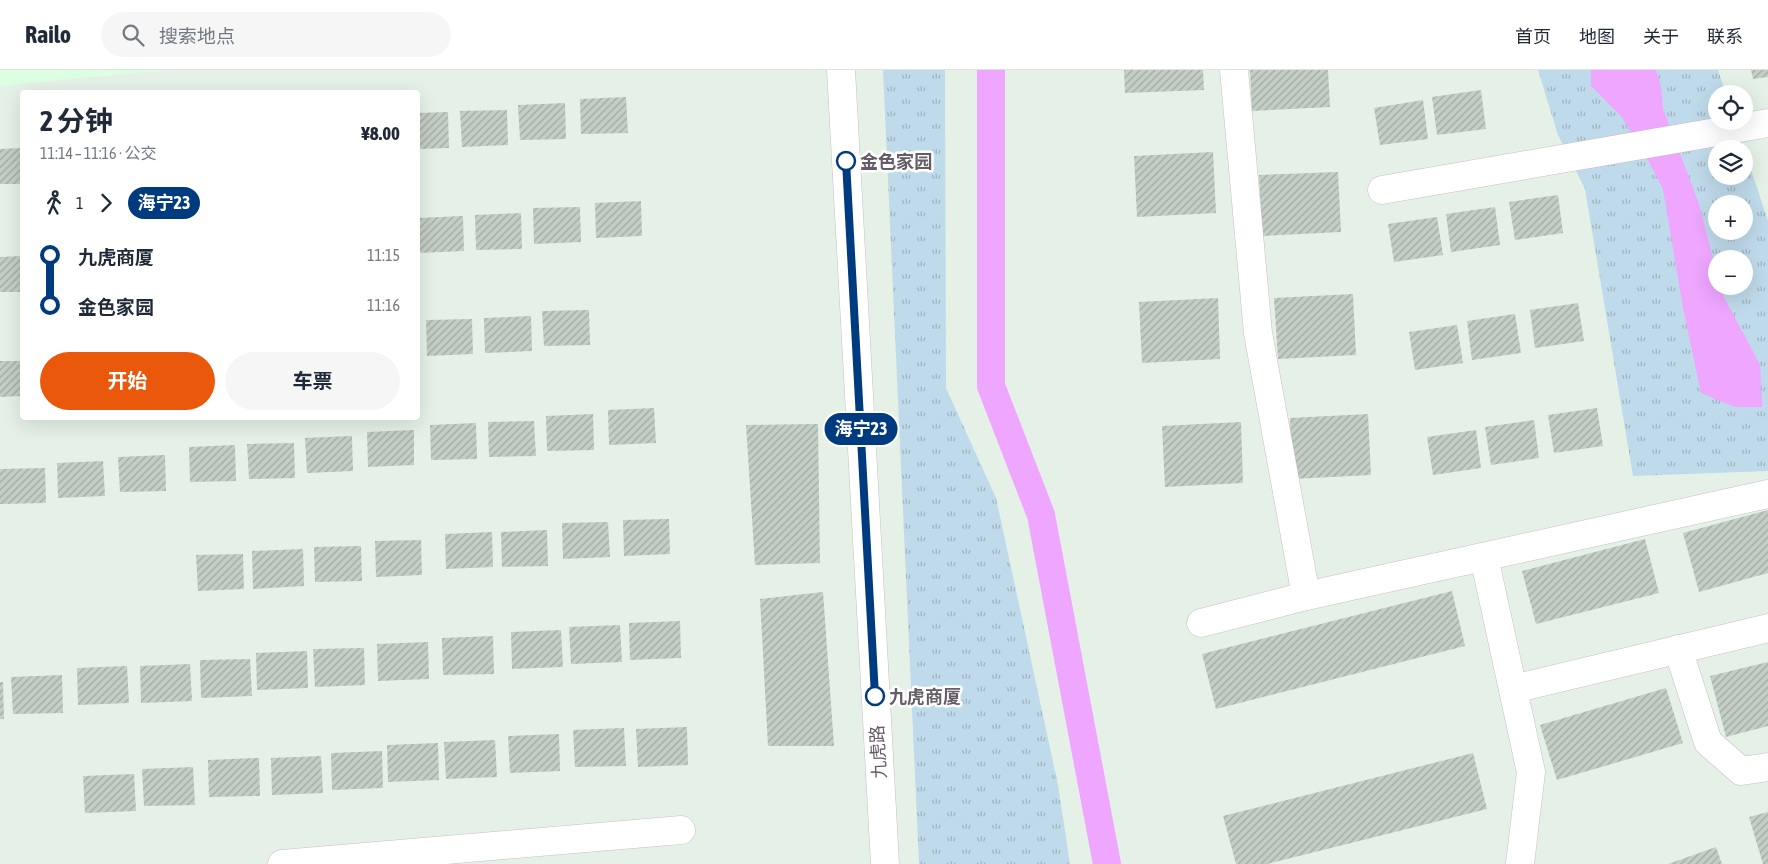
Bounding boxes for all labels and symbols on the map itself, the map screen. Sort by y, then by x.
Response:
marker: 金色家园 [836,151,856,171]
place label: 金色家园 [860,151,932,172]
line badge: 海宁23 [826,413,896,445]
marker: 九虎商厦 [865,686,885,706]
place label: 九虎商厦 [889,686,961,707]
street label: 九虎路 [866,724,890,780]

